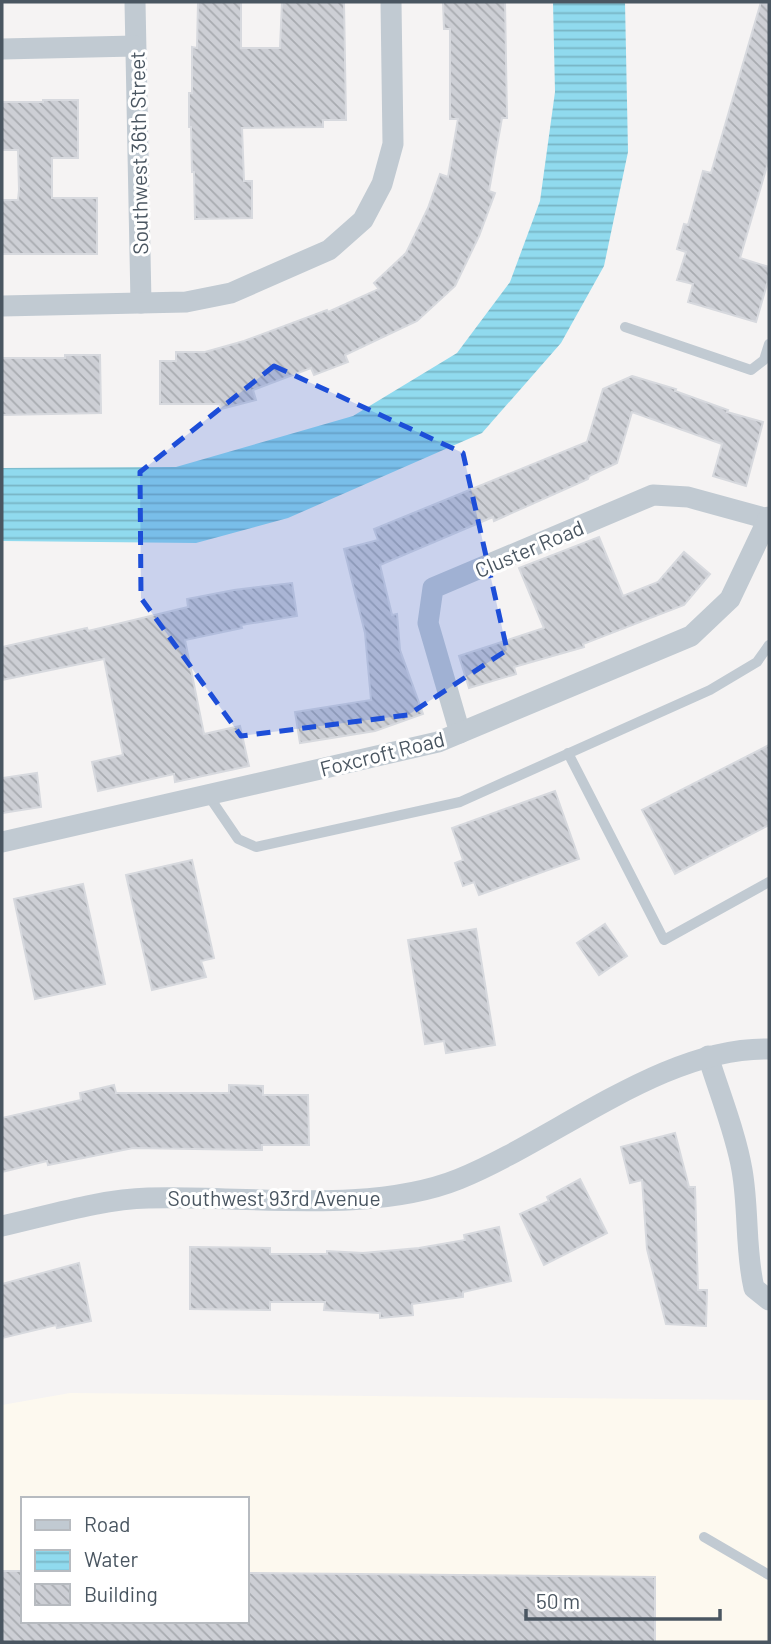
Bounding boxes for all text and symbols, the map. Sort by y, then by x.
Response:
street label: Southwest 36th Street [124,51,152,255]
street label: Cluster Road [471,514,587,582]
street label: Foxcroft Road [317,725,447,781]
street label: Southwest 93rd Avenue [167,1185,381,1210]
legend [21,1497,248,1623]
text: Road [84,1511,130,1536]
text: Water [84,1546,139,1571]
scale bar [526,1578,720,1622]
text: Building [84,1581,158,1606]
text: 50 m [536,1588,580,1613]

